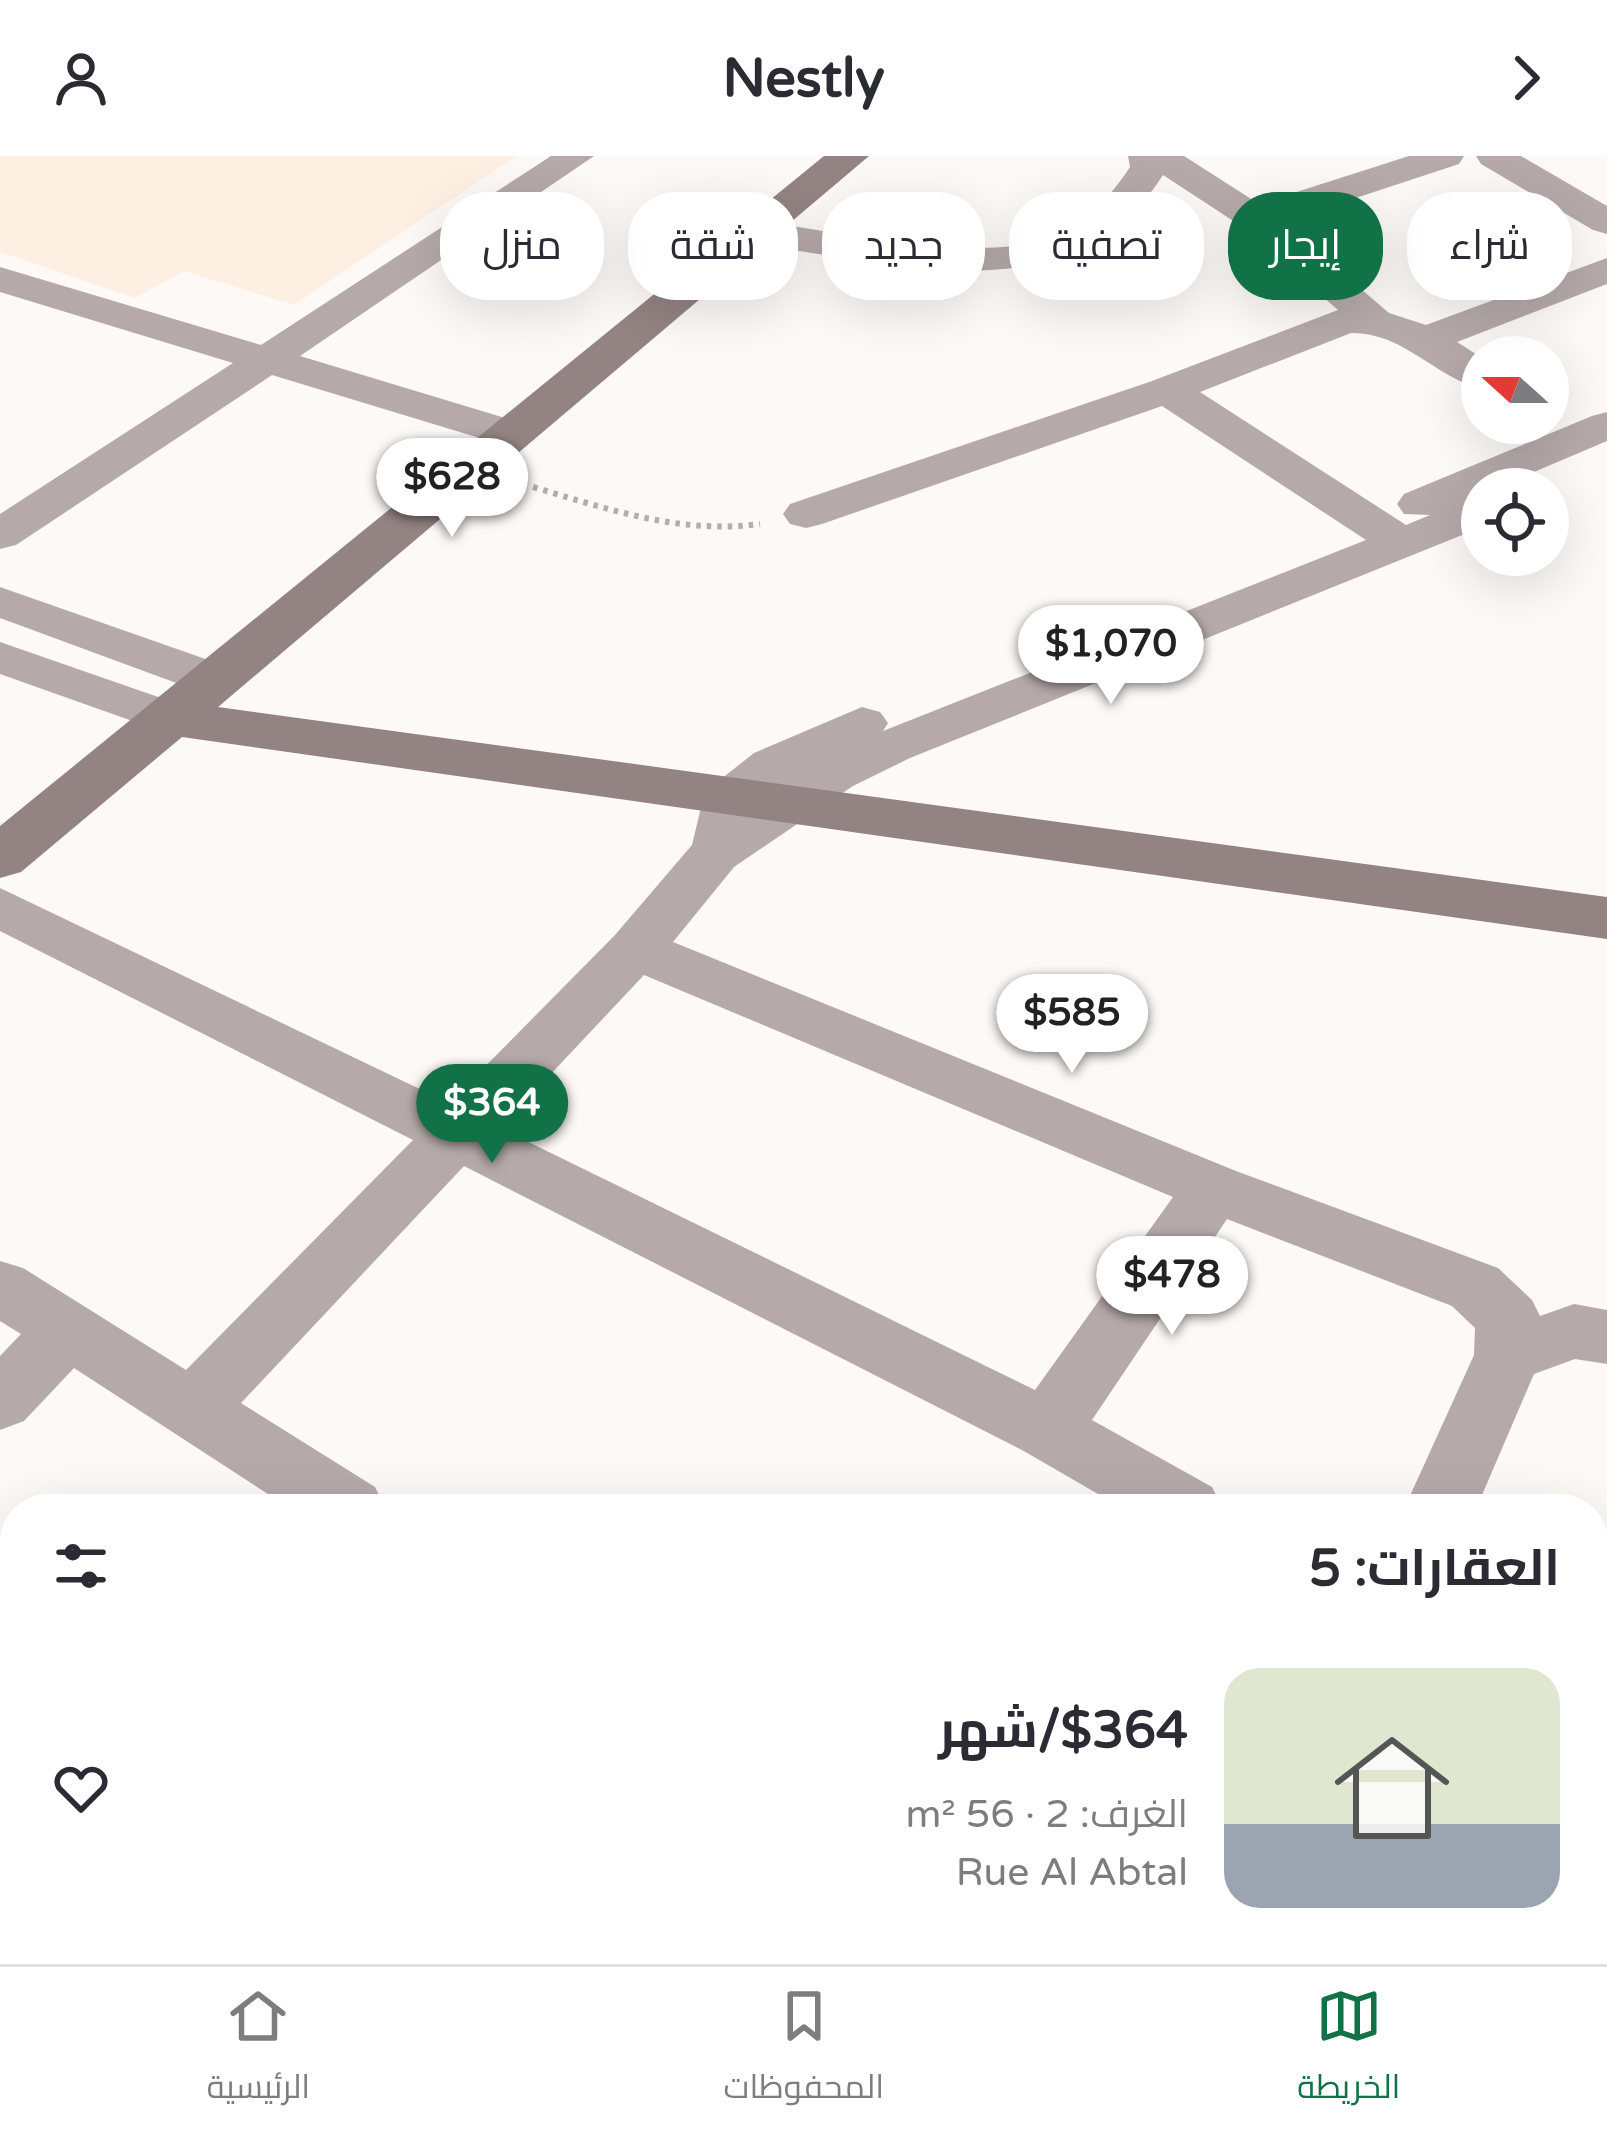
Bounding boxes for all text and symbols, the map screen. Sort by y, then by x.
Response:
icon: person [48,45,114,111]
icon: forward [1493,45,1559,111]
text: Nestly [723,46,884,111]
chip: منزل [440,192,604,300]
chip: شقة [628,192,798,300]
chip: جديد [822,192,985,300]
chip: تصفية [1009,192,1204,300]
chip: إيجار [1228,192,1383,300]
chip: شراء [1407,192,1572,300]
north arrow [1461,336,1569,444]
map controls [1461,336,1569,576]
pin: $628 [381,438,523,540]
text: $628 [403,453,501,500]
button: locate [1461,468,1569,576]
pin: $1,070 [1013,605,1209,707]
text: $1,070 [1045,620,1177,667]
pin: $585 [1001,974,1143,1076]
text: $585 [1023,989,1121,1036]
pin: $364 [421,1064,563,1166]
text: $364 [443,1079,541,1126]
pin: $478 [1101,1236,1243,1338]
text: $478 [1123,1251,1221,1298]
icon: filters [48,1533,114,1599]
text: العقارات: 5 [1309,1538,1560,1600]
text: $364/شهر [938,1700,1188,1762]
icon: home [1320,1716,1464,1860]
icon: heart [48,1755,114,1821]
text: الغرف: 2 · 56 m² [905,1791,1188,1838]
text: Rue Al Abtal [956,1849,1188,1896]
tab: الرئيسية [207,1983,310,2117]
tab: المحفوظات [723,1983,884,2117]
tab: الخريطة [1297,1983,1400,2117]

